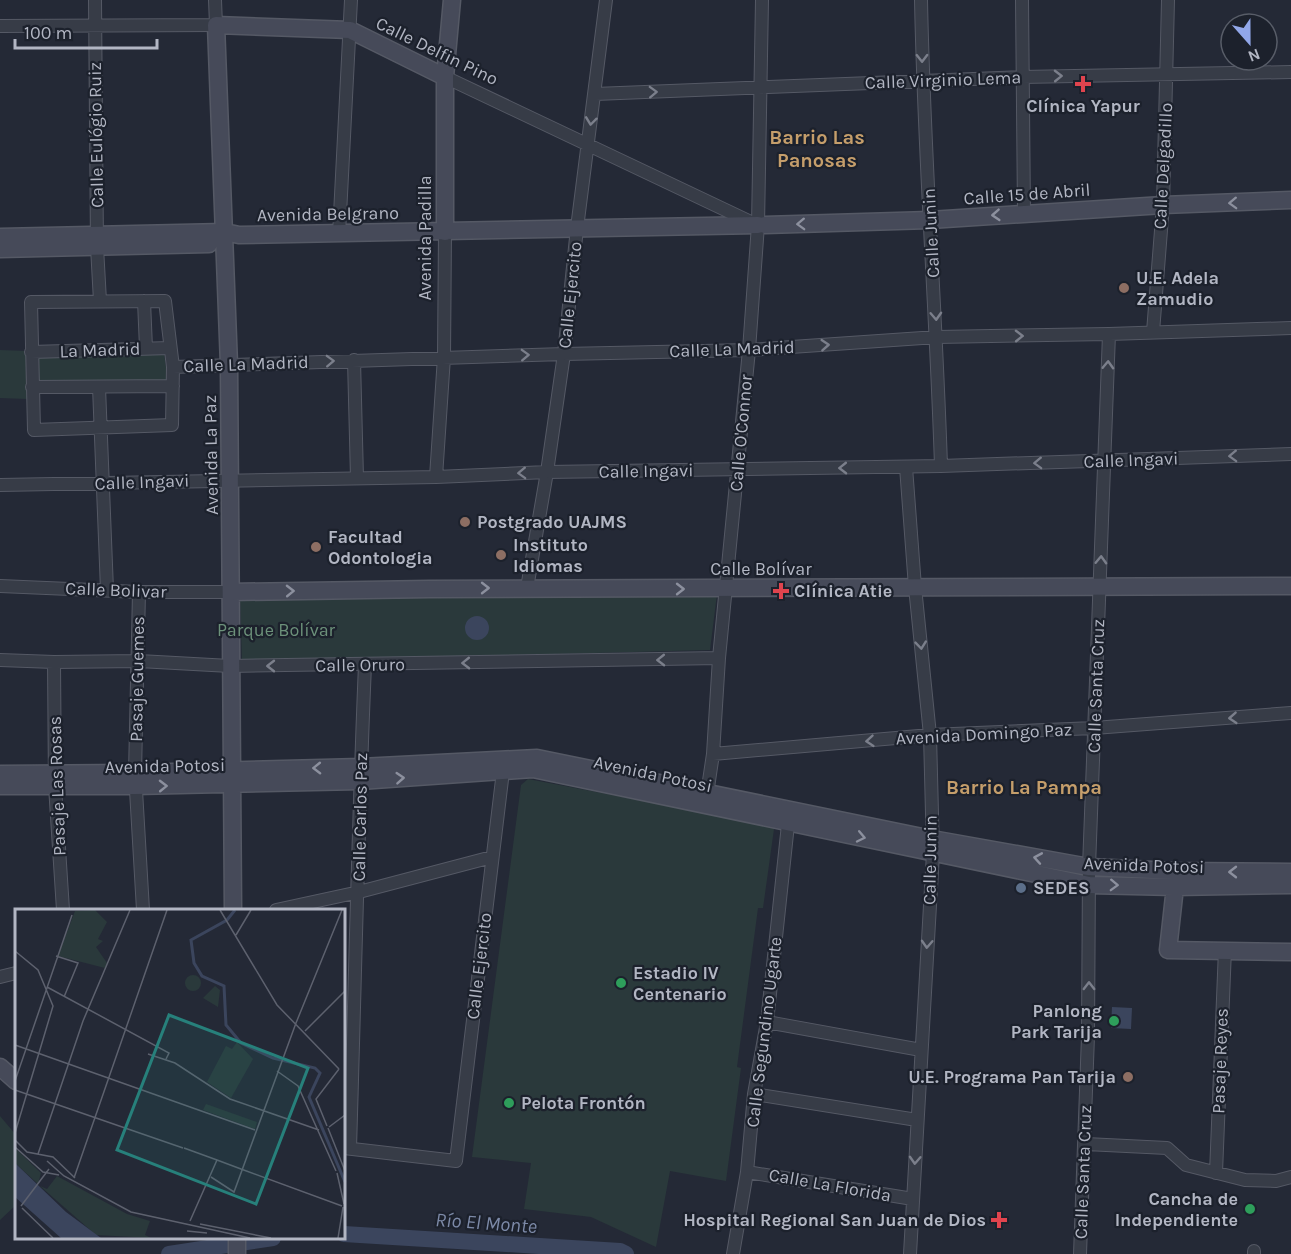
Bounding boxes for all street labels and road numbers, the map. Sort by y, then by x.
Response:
street label: Calle Delfin Pino [372,12,502,90]
street label: Calle Eulógio Ruiz [84,62,108,208]
street label: Calle Virginio Lema [864,66,1022,94]
street label: Calle Delgadillo [1149,102,1177,230]
street label: Avenida Padilla [414,175,436,301]
street label: Calle 15 de Abril [963,179,1091,209]
street label: Calle Junin [918,188,944,278]
street label: Avenida Belgrano [257,202,399,226]
street label: Calle Ejercito [553,240,587,350]
street label: Calle La Madrid [669,336,795,362]
street label: La Madrid [59,338,141,362]
street label: Calle La Madrid [183,351,309,377]
street label: Calle O'Connor [725,373,757,493]
street label: Avenida La Paz [199,395,223,515]
street label: Calle Ingavi [1083,447,1179,473]
street label: Calle Ingavi [598,459,694,483]
street label: Calle Ingavi [94,469,190,495]
street label: Calle Bolívar [710,558,812,580]
street label: Calle Bolivar [65,577,168,603]
street label: Pasaje Guemes [125,616,149,742]
street label: Calle Santa Cruz [1083,619,1109,753]
street label: Calle Oruro [315,653,405,677]
street label: Pasaje Las Rosas [44,716,70,856]
street label: Avenida Domingo Paz [895,718,1073,750]
street label: Avenida Potosi [592,751,714,797]
street label: Calle Carlos Paz [348,752,372,882]
street label: Avenida Potosi [105,754,225,778]
street label: Calle Junin [918,815,942,905]
street label: Avenida Potosi [1083,852,1205,878]
street label: Calle Ejercito [462,911,496,1021]
street label: Calle Segundino Ugarte [741,935,787,1129]
street label: Pasaje Reyes [1207,1008,1233,1114]
street label: Calle Santa Cruz [1070,1105,1096,1239]
street label: Calle La Florida [767,1163,893,1207]

